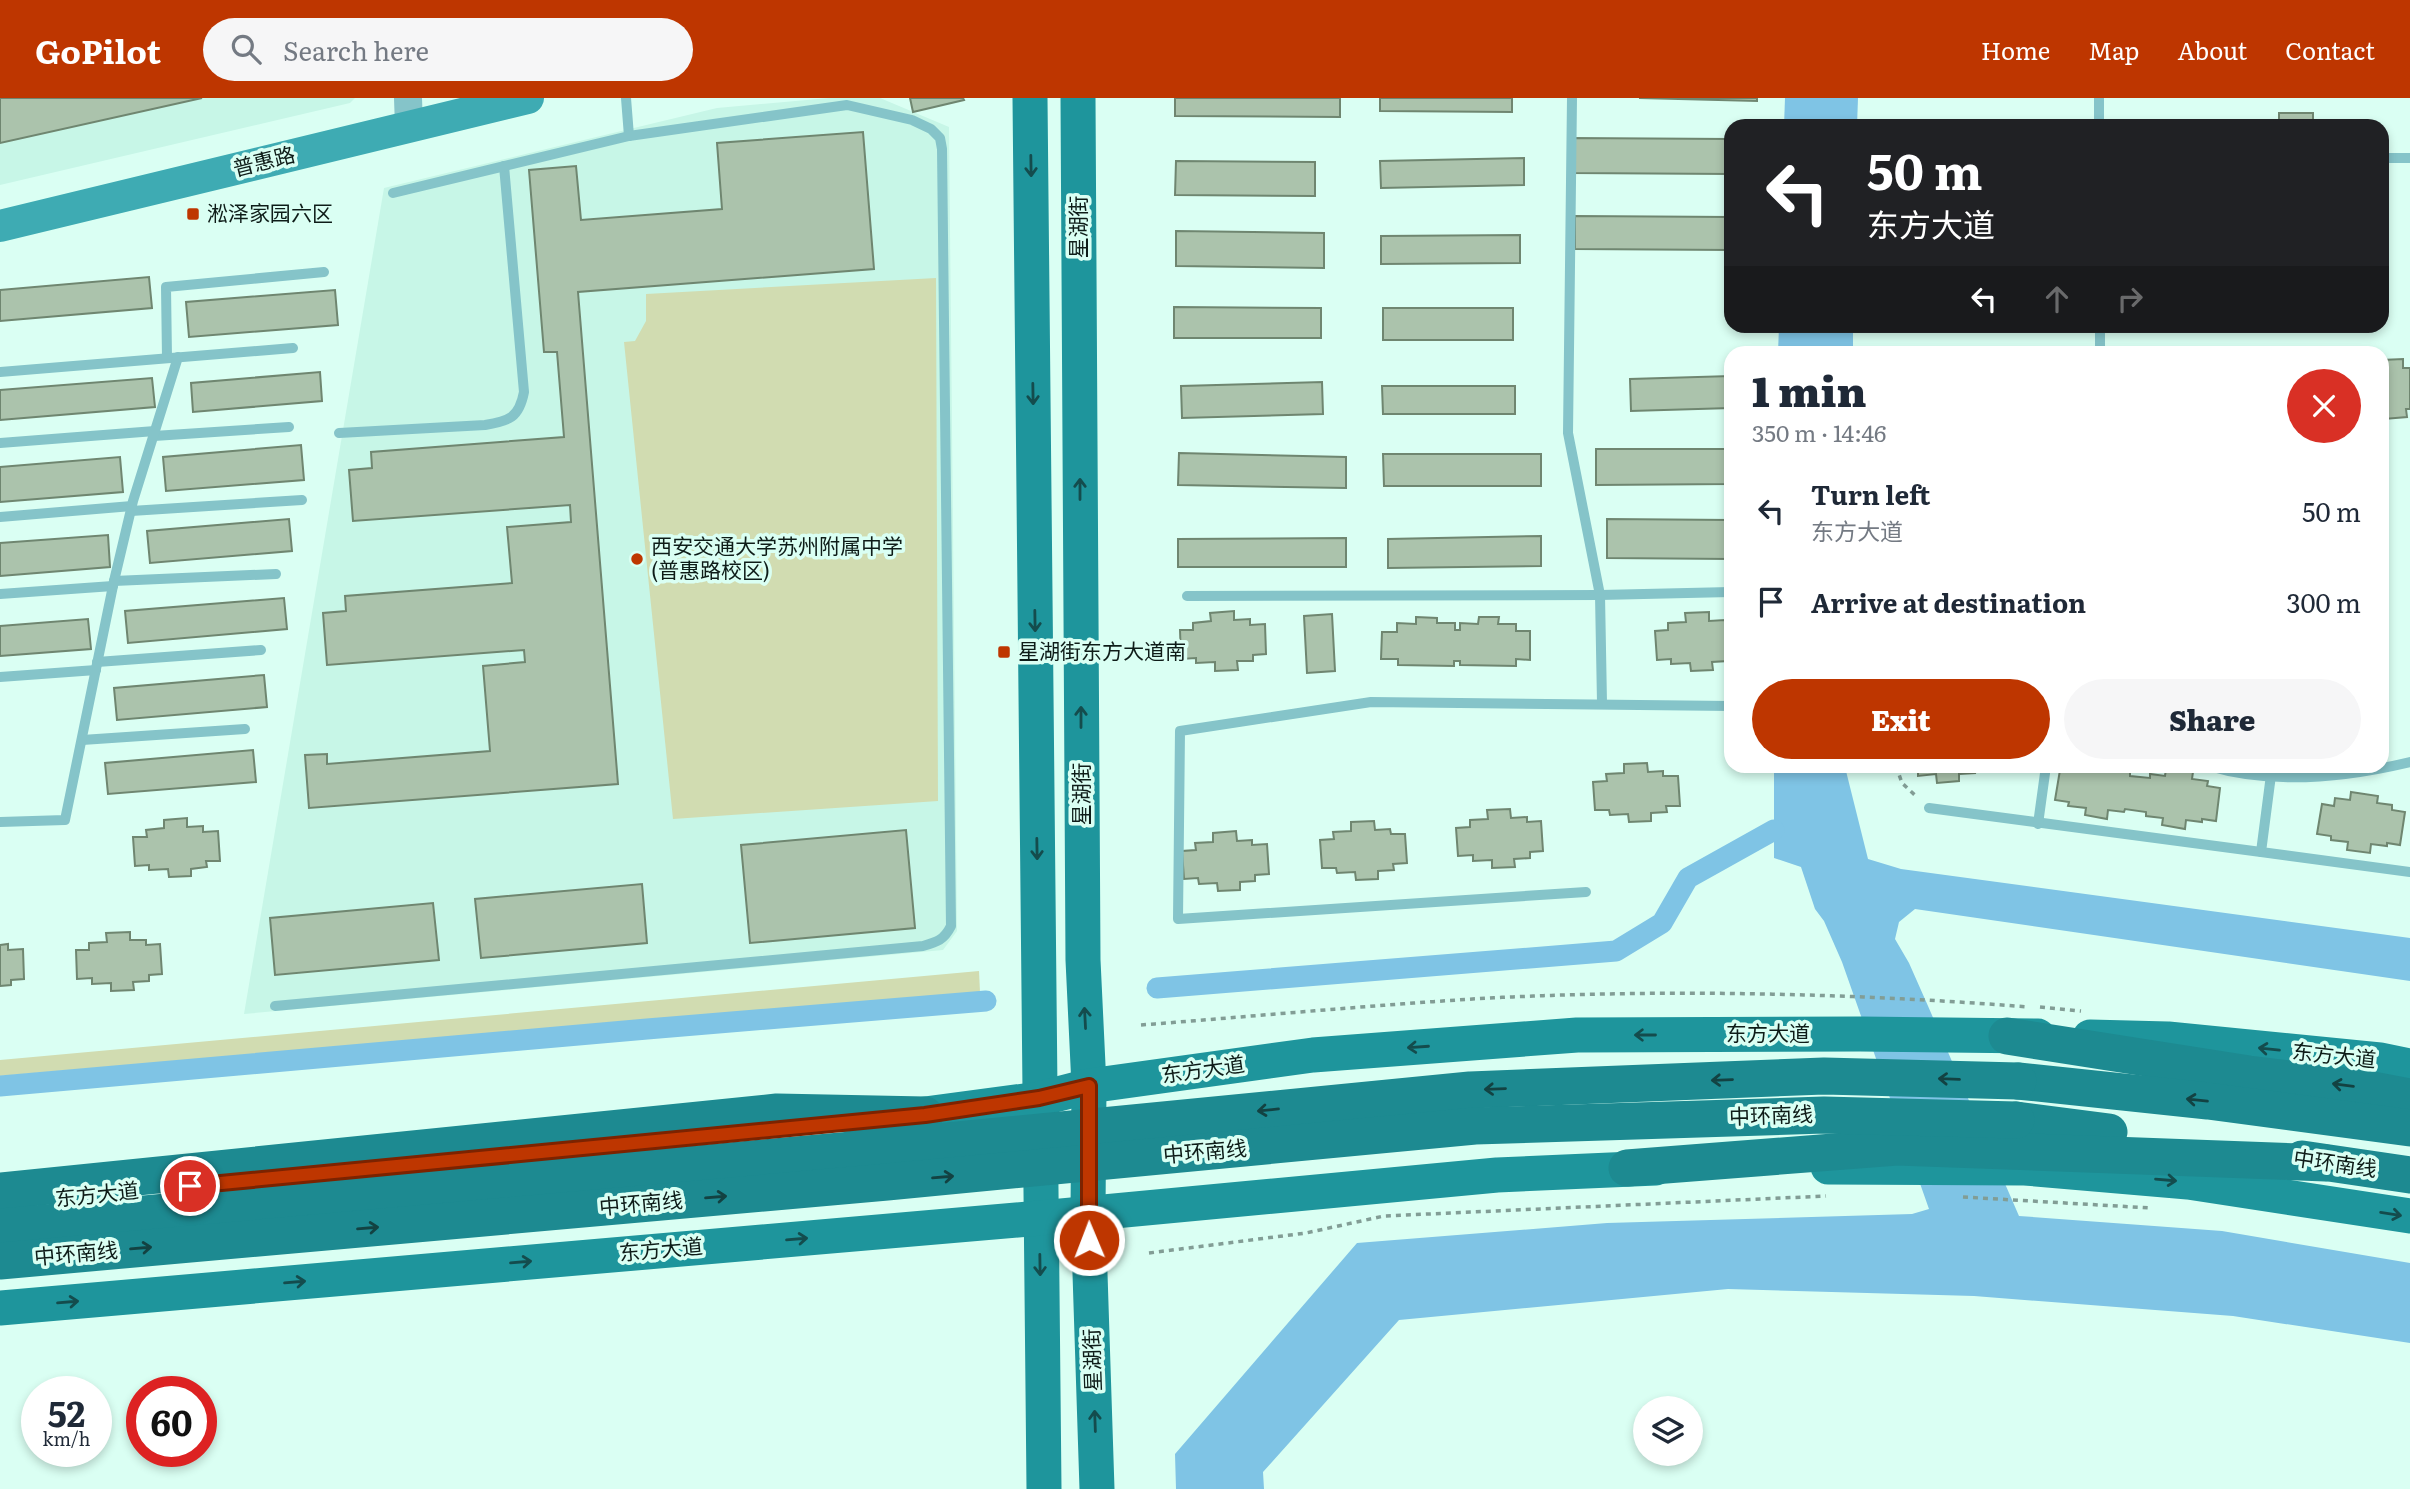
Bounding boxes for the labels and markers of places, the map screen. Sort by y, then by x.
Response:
place label: 淞泽家园六区 [207,196,333,227]
marker: 淞泽家园六区 [185,206,201,222]
place label: 西安交通大学苏州附属中学 (普惠路校区) [651,529,903,584]
marker: 西安交通大学苏州附属中学 (普惠路校区) [629,551,645,567]
place label: 星湖街东方大道南 [1018,634,1186,665]
marker: 星湖街东方大道南 [996,644,1012,660]
pin [160,1156,220,1216]

